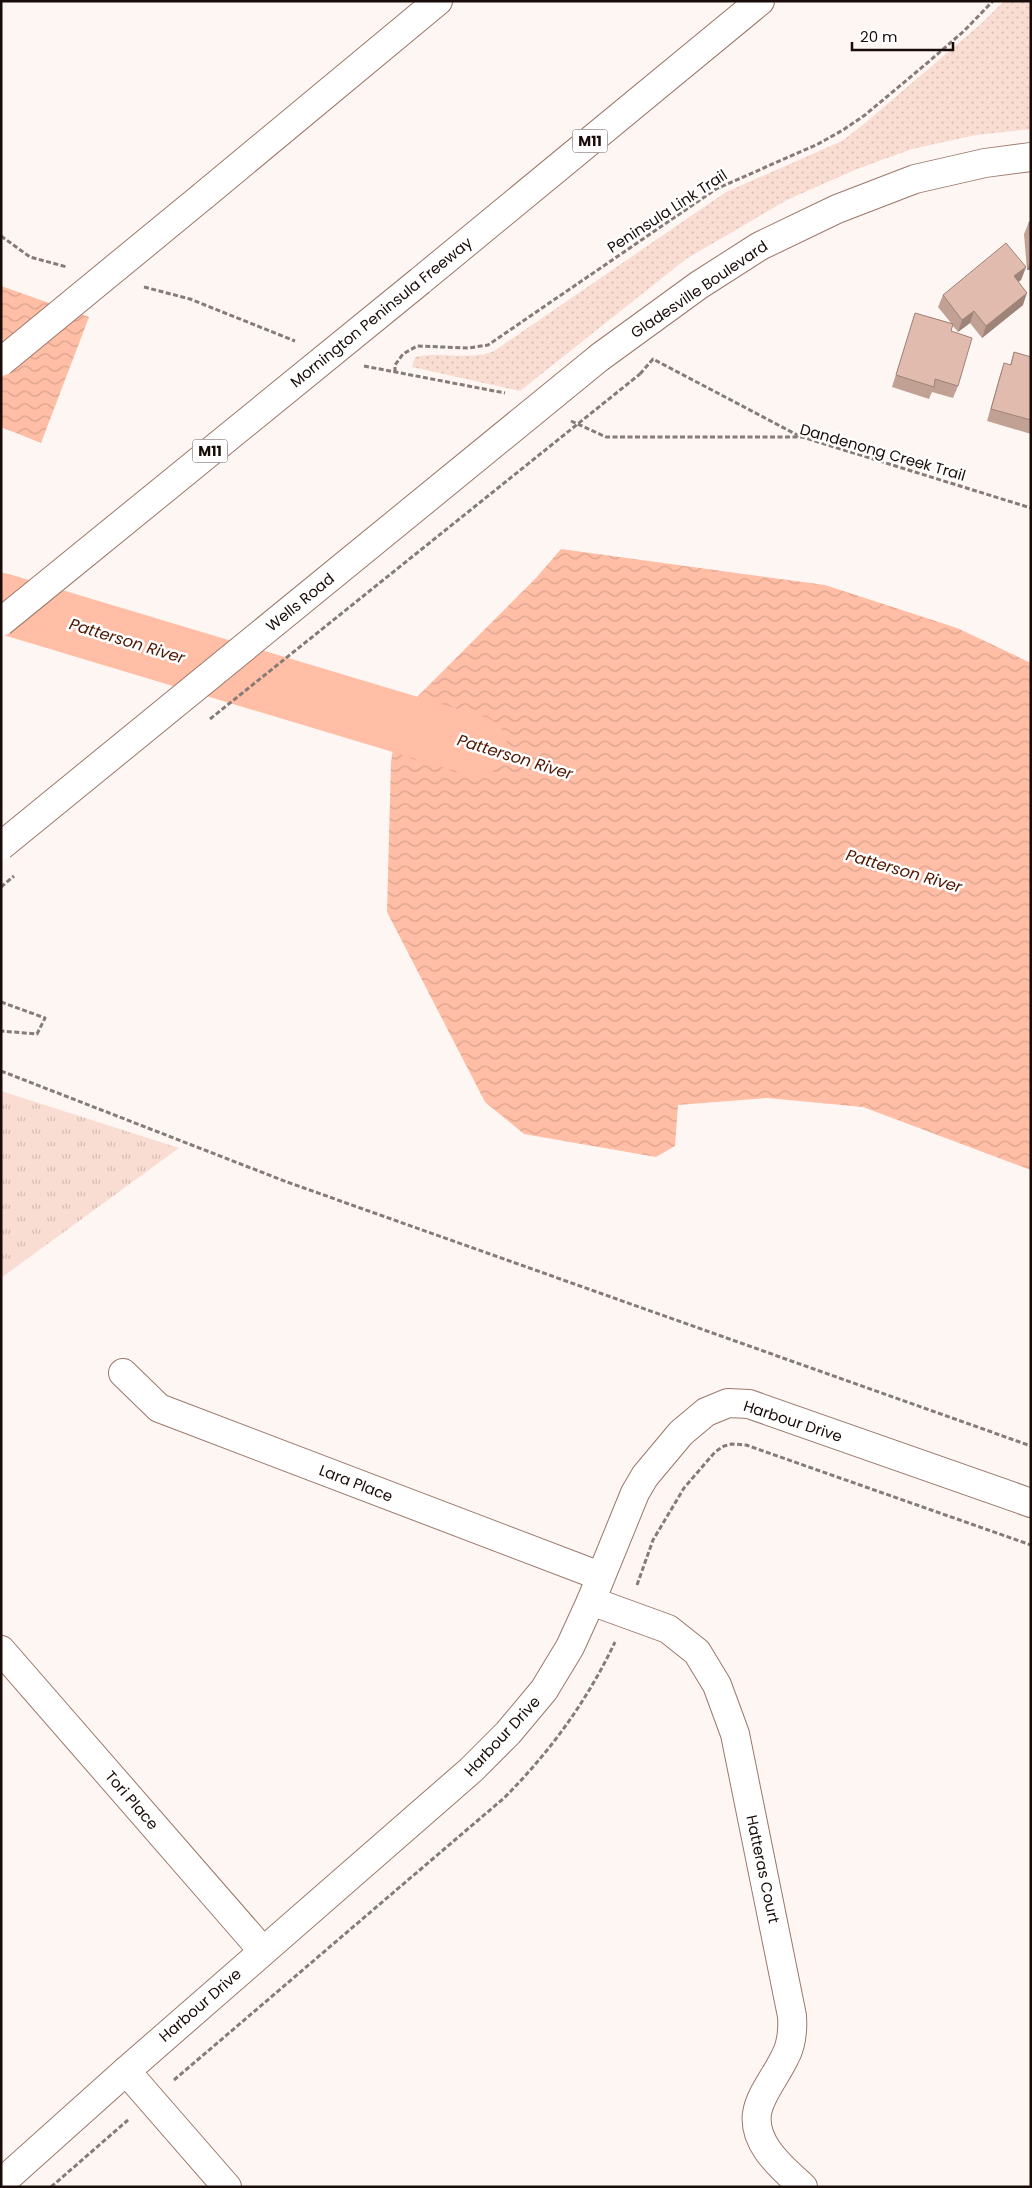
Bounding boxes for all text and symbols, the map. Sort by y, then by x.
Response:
scale bar [852,20,953,52]
text: 20 m [860,26,898,47]
road number: M11 [572,130,608,152]
street label: Peninsula Link Trail [603,164,731,258]
street label: Mornington Peninsula Freeway [286,232,477,392]
street label: Gladesville Boulevard [626,235,772,343]
street label: Dandenong Creek Trail [798,418,968,486]
road number: M11 [192,440,228,462]
street label: Wells Road [261,568,339,636]
water label: Patterson River [66,612,189,670]
water label: Patterson River [454,728,577,786]
water label: Patterson River [843,843,966,899]
street label: Harbour Drive [741,1395,845,1447]
street label: Lara Place [316,1459,396,1507]
street label: Harbour Drive [459,1691,545,1781]
street label: Tori Place [100,1766,164,1834]
street label: Hatteras Court [741,1813,785,1925]
street label: Harbour Drive [154,1963,246,2047]

